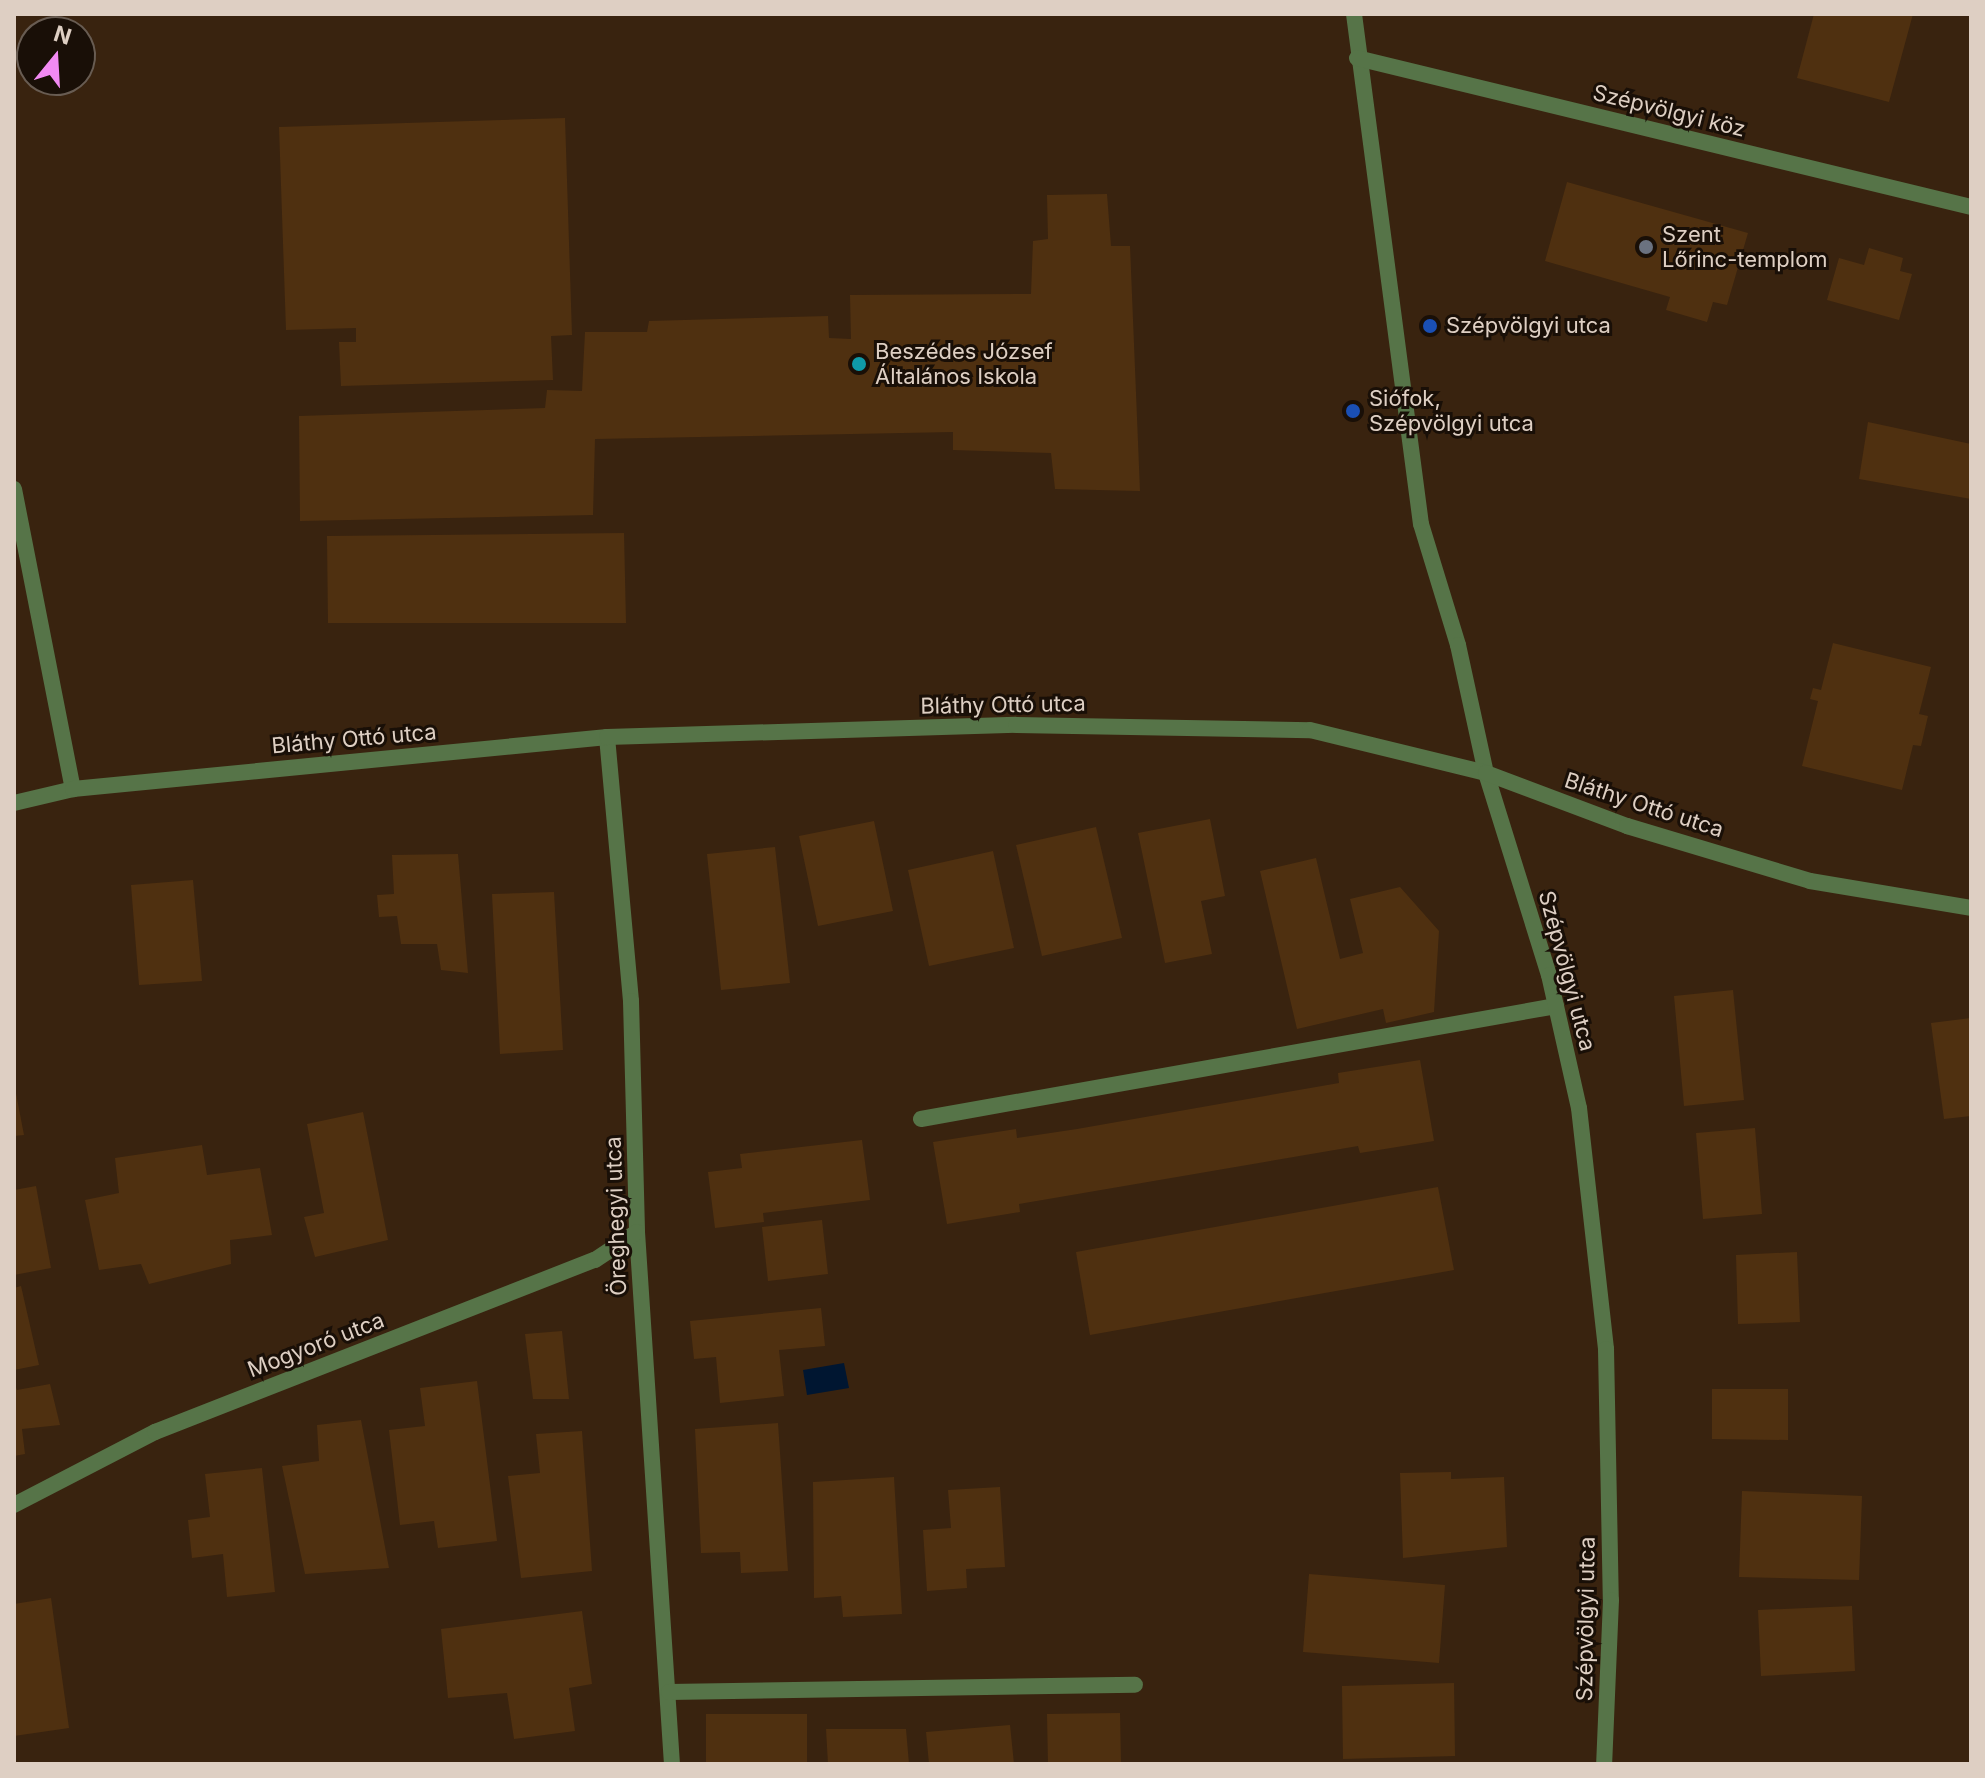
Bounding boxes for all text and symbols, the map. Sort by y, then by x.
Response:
north arrow [16,16,96,96]
text: N [51,20,75,50]
street label: Szépvölgyi köz [1590,79,1748,143]
place label: Szent Lőrinc-templom [1662,221,1828,272]
marker: Szent Lőrinc-templom [1637,238,1655,256]
place label: Szépvölgyi utca [1446,313,1611,339]
marker: Szépvölgyi utca [1421,317,1439,335]
place label: Beszédes József Általános Iskola [875,338,1053,390]
marker: Beszédes József Általános Iskola [850,355,868,373]
place label: Siófok, Szépvölgyi utca [1369,385,1534,436]
marker: Siófok, Szépvölgyi utca [1344,402,1362,420]
street label: Bláthy Ottó utca [920,690,1086,720]
street label: Bláthy Ottó utca [270,719,438,759]
street label: Bláthy Ottó utca [1561,767,1727,843]
street label: Szépvölgyi utca [1533,888,1601,1054]
street label: Öreghegyi utca [600,1136,632,1296]
street label: Mogyoró utca [244,1307,388,1383]
street label: Szépvölgyi utca [1571,1536,1601,1702]

